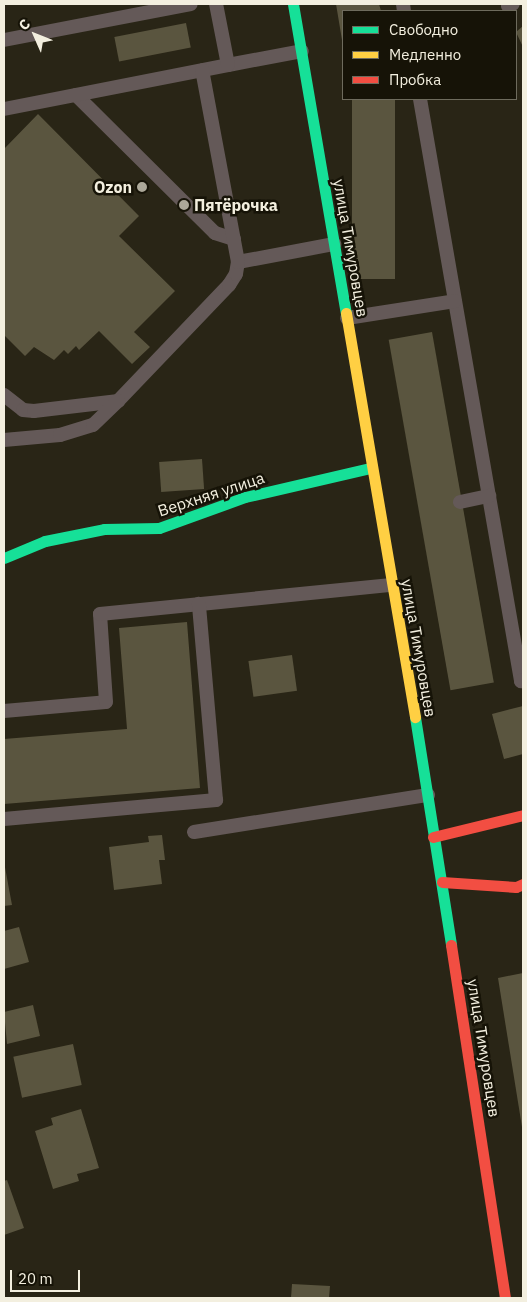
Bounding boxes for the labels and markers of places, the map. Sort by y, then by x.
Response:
place label: Ozon [94,177,132,197]
marker: Ozon [136,181,148,193]
place label: Пятёрочка [194,195,278,215]
marker: Пятёрочка [178,199,190,211]

